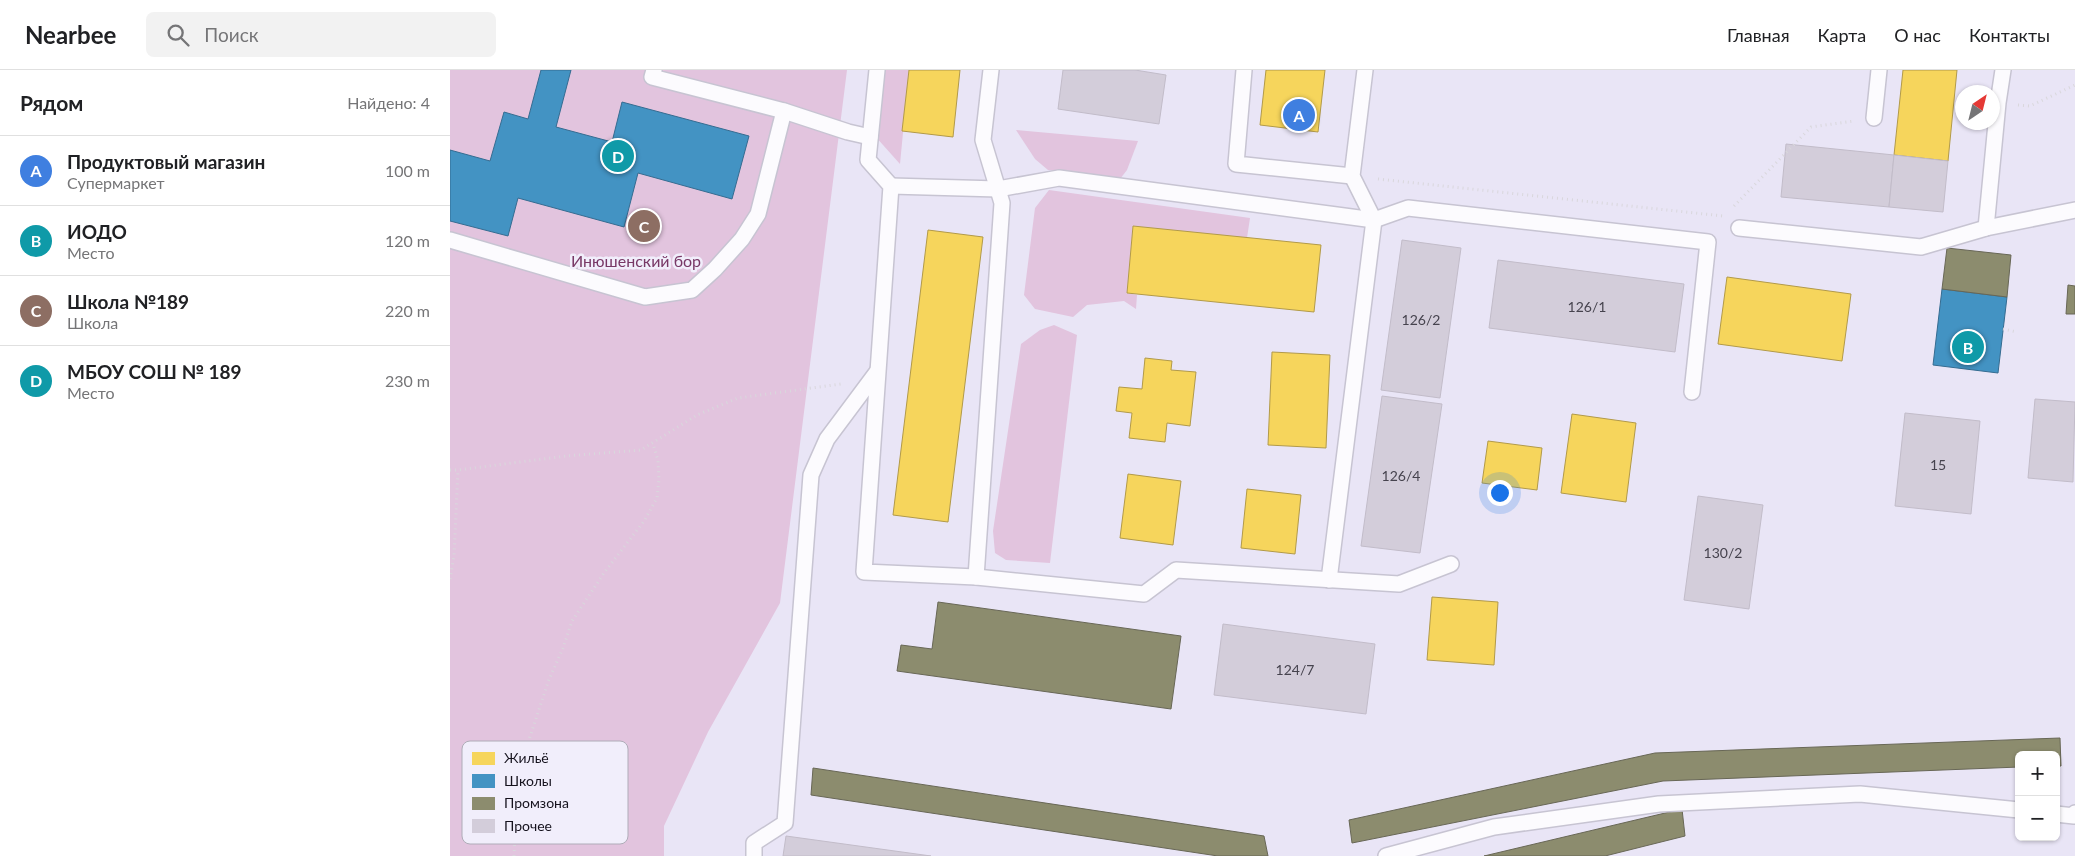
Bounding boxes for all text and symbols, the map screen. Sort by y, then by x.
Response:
search box [146,12,496,57]
text: Nearbee [25,20,116,49]
icon: search [164,21,192,49]
text: Поиск [204,23,259,46]
text: Главная [1727,24,1790,46]
text: Карта [1818,24,1866,46]
text: О нас [1894,24,1941,46]
text: Контакты [1969,24,2050,46]
north arrow [1955,85,2000,130]
text: Рядом [20,90,83,115]
text: Найдено: 4 [347,93,430,112]
pin: A [1283,96,1315,134]
pin: D [602,137,634,175]
text: Продуктовый магазин [67,150,265,173]
text: A [30,161,42,180]
text: 100 m [385,161,430,180]
text: Супермаркет [67,173,165,192]
pin: C [628,207,660,245]
text: ИОДО [67,220,127,243]
text: B [31,231,41,250]
text: 120 m [385,231,430,250]
text: Место [67,243,115,262]
park label: Инюшенский бор [571,251,701,270]
text: Школа №189 [67,290,189,313]
house number: 126/1 [1568,298,1606,315]
text: C [31,301,41,320]
text: 220 m [385,301,430,320]
house number: 126/2 [1402,311,1440,328]
text: Школа [67,313,118,332]
pin: B [1952,328,1984,366]
text: МБОУ СОШ № 189 [67,360,241,383]
text: D [30,371,42,390]
text: 230 m [385,371,430,390]
text: Место [67,383,115,402]
house number: 15 [1930,456,1946,473]
house number: 126/4 [1382,467,1420,484]
your location [1487,480,1513,506]
house number: 130/2 [1704,544,1742,561]
house number: 124/7 [1276,661,1314,678]
legend [462,741,628,844]
text: Жильё [504,749,549,766]
map controls [2015,751,2060,841]
button: + [2015,751,2060,796]
text: Школы [504,772,552,789]
text: Промзона [504,794,569,811]
button: − [2015,796,2060,841]
text: Прочее [504,817,552,834]

